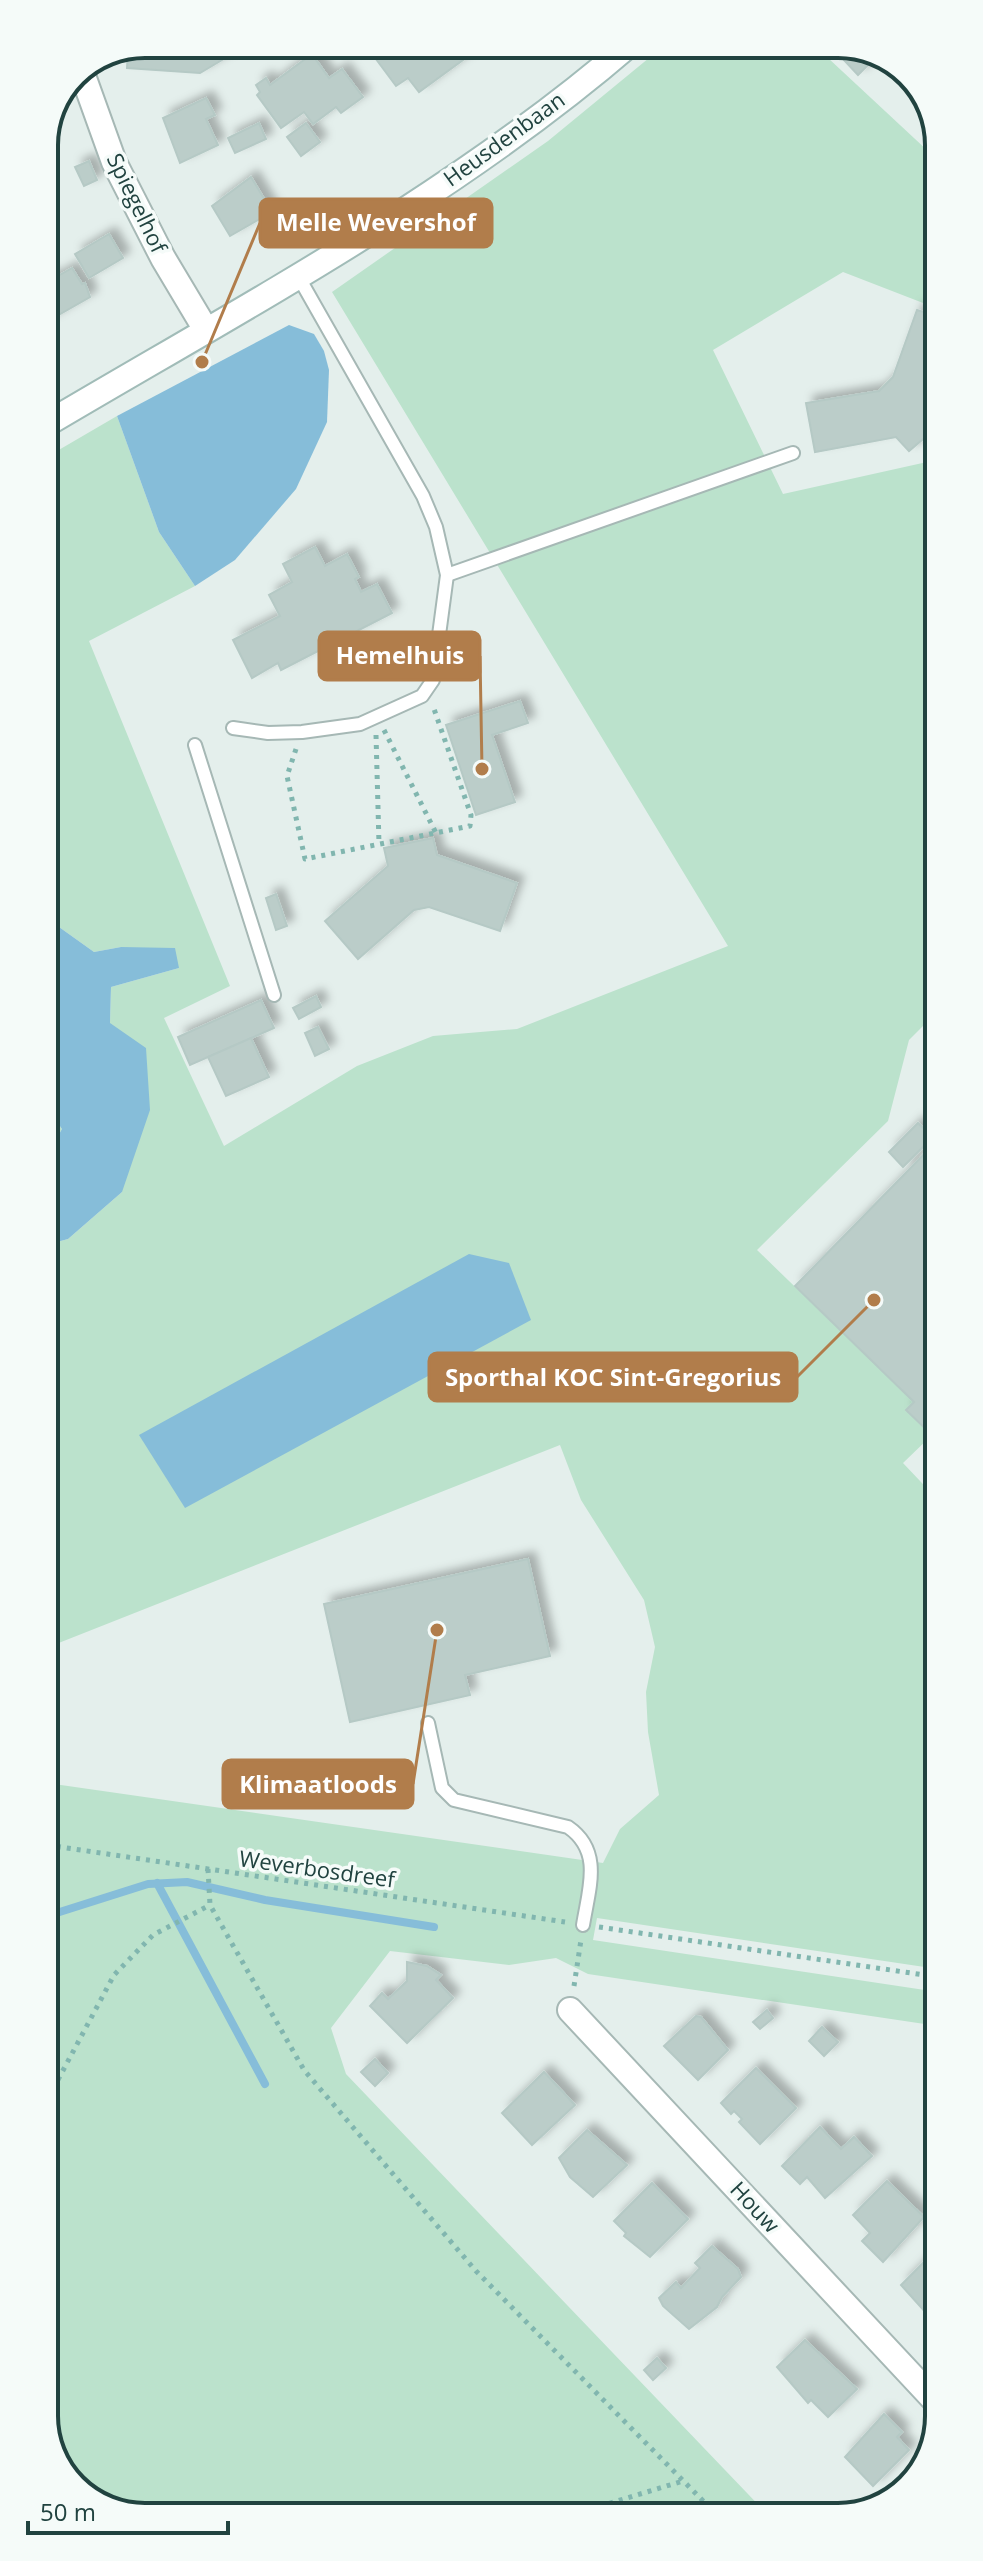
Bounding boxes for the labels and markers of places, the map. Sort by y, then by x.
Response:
callout: Melle Wevershof [260,199,492,247]
callout: Hemelhuis [319,632,480,680]
callout: Sporthal KOC Sint-Gregorius [429,1353,797,1401]
callout: Klimaatloods [223,1760,413,1808]

